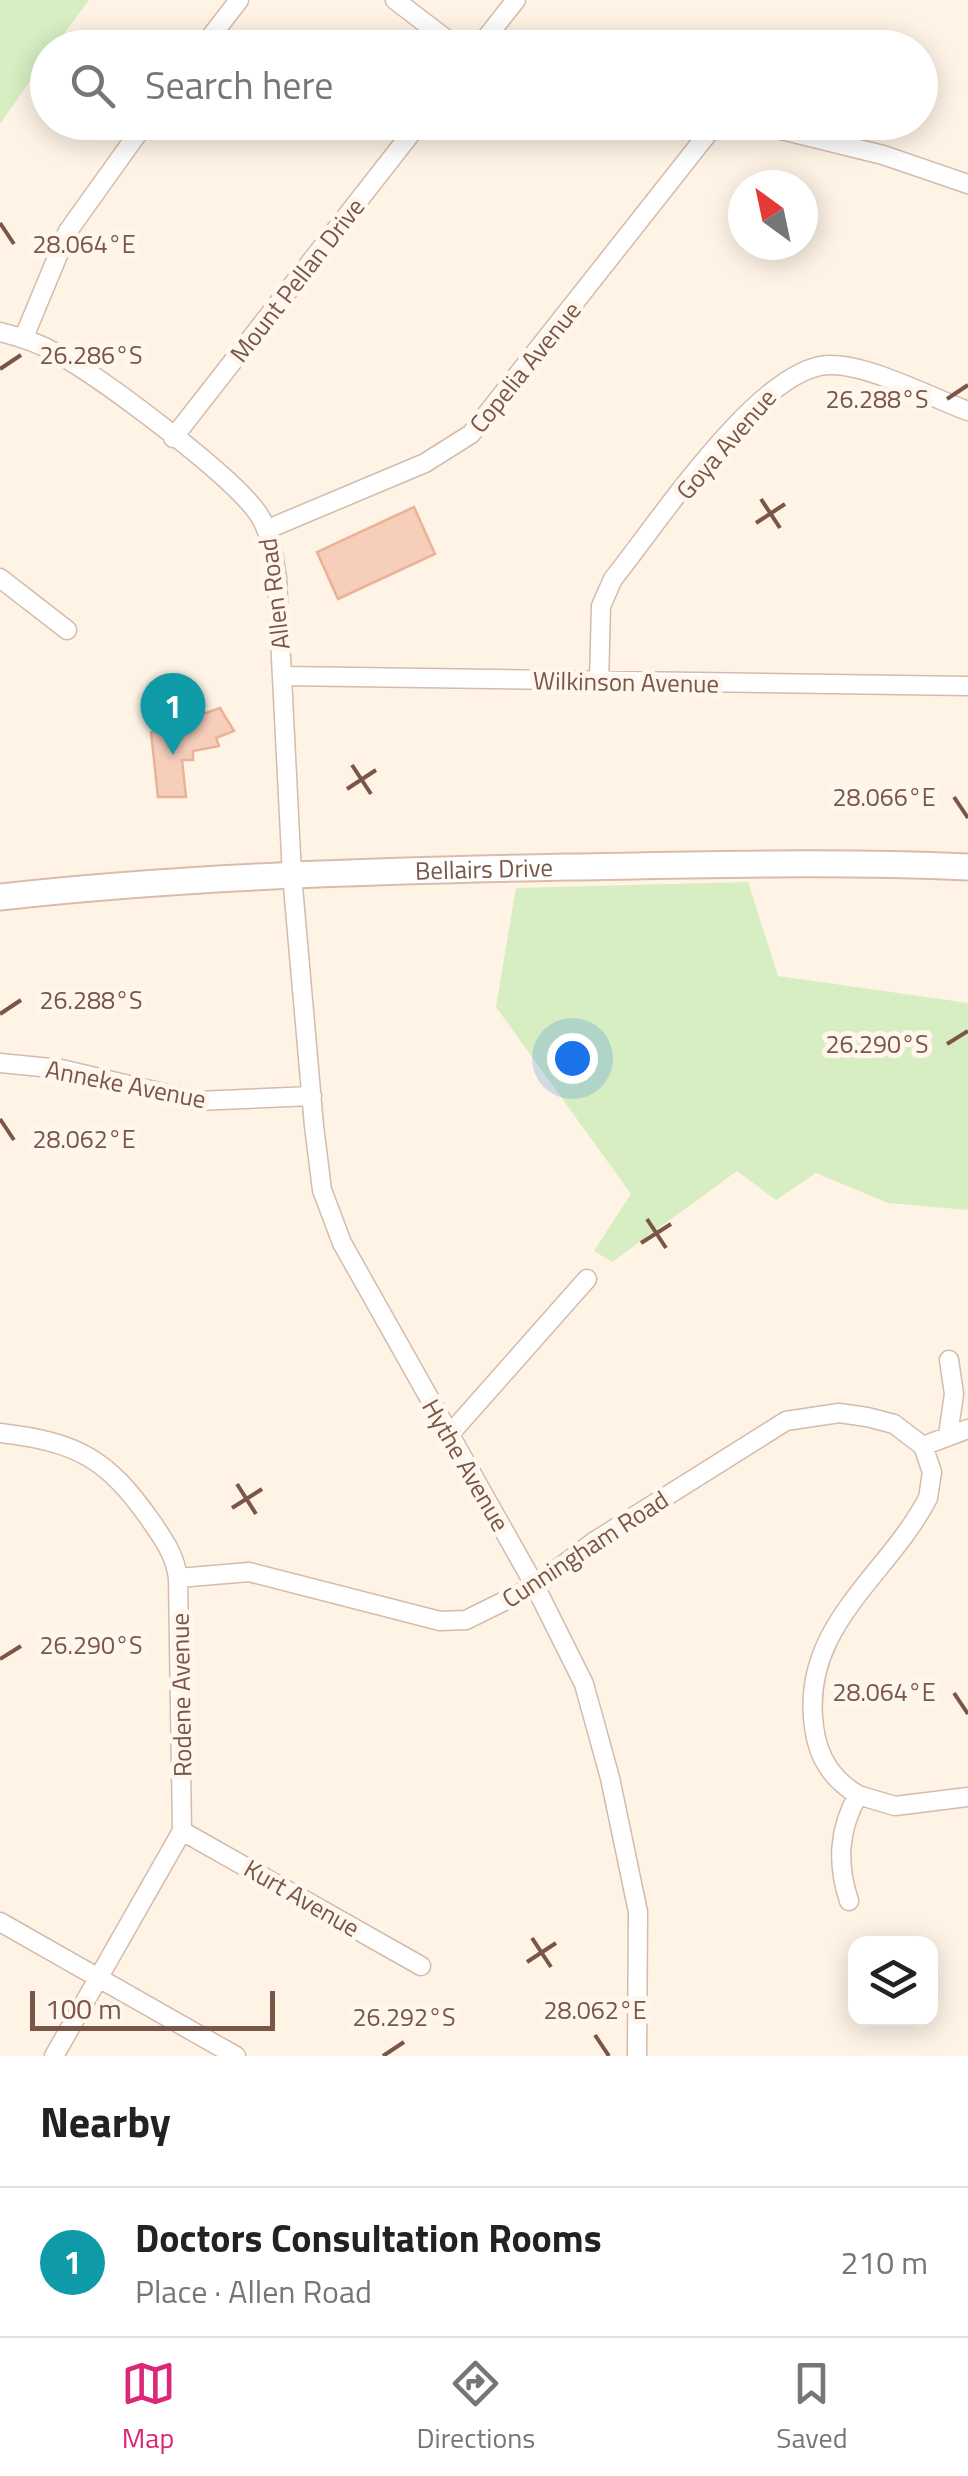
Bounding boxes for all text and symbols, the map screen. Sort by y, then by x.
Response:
search box [30,30,938,140]
text: Search here [145,56,333,114]
icon: search [65,58,120,113]
north arrow [728,170,818,260]
street label: Mount Pellan Drive [220,189,374,371]
text: 28.064°E [32,225,136,263]
street label: Copelia Avenue [460,293,590,441]
text: 26.286°S [40,336,142,374]
street label: Goya Avenue [667,380,785,508]
text: 26.288°S [826,380,928,418]
street label: Allen Road [248,536,300,652]
street label: Wilkinson Avenue [533,661,719,703]
pin: 1 [140,672,206,755]
text: 28.066°E [832,778,936,816]
street label: Bellairs Drive [414,848,553,890]
text: 26.288°S [40,981,142,1019]
text: 26.290°S [826,1025,928,1063]
your location [547,1033,598,1084]
street label: Anneke Avenue [43,1050,209,1118]
text: 28.062°E [32,1120,136,1158]
street label: Hythe Avenue [413,1392,519,1538]
street label: Cunningham Road [494,1481,676,1617]
street label: Rodene Avenue [161,1613,201,1777]
text: 26.290°S [40,1626,142,1664]
text: 28.064°E [832,1673,936,1711]
street label: Kurt Avenue [237,1849,367,1947]
map controls [848,1936,938,2026]
button: layers [848,1936,938,2026]
scale bar [30,1986,275,2030]
text: 100 m [45,1987,122,2030]
text: 28.062°E [543,1991,647,2029]
text: 26.292°S [353,1998,455,2036]
text: Nearby [40,2089,171,2153]
text: Doctors Consultation Rooms [135,2209,602,2267]
text: 1 [64,2238,81,2286]
text: 210 m [840,2238,928,2286]
text: Place · Allen Road [135,2267,372,2315]
tab: Map [121,2356,176,2459]
tab: Directions [417,2356,535,2459]
tab: Saved [776,2356,847,2459]

